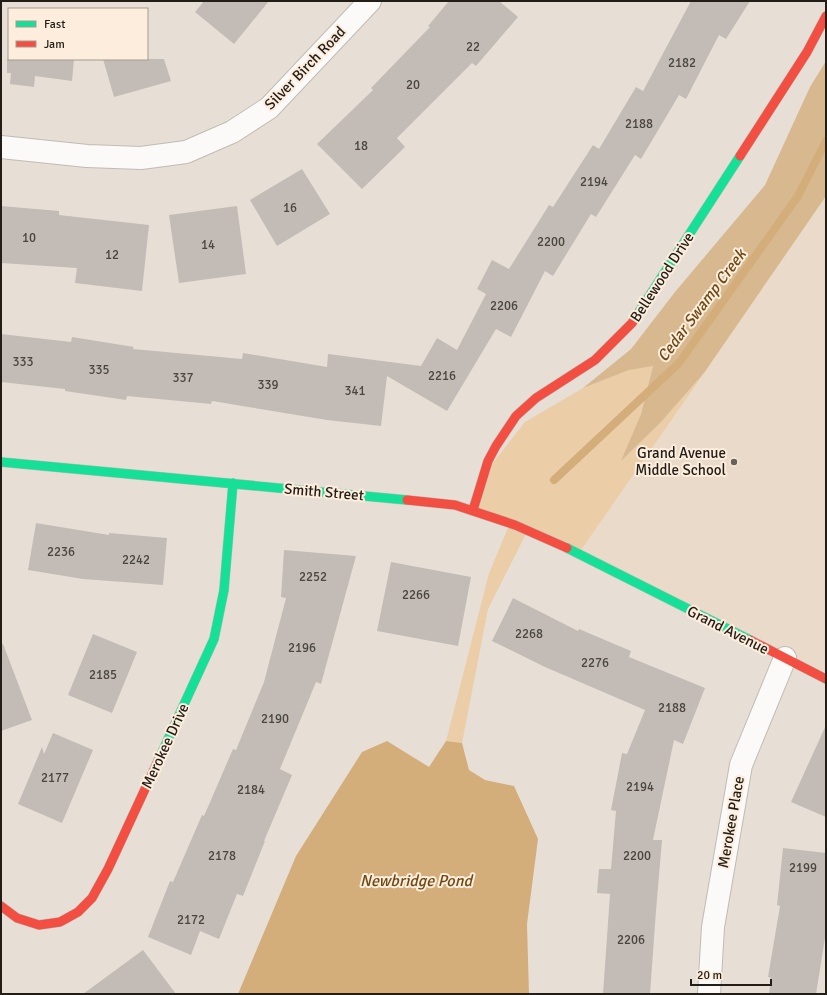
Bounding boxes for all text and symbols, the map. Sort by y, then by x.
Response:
legend [8,8,148,60]
text: Fast [44,17,65,32]
street label: Silver Birch Road [261,23,349,113]
text: Jam [44,37,65,52]
house number: 22 [466,39,480,55]
house number: 2182 [668,55,696,71]
house number: 20 [406,77,420,93]
house number: 2188 [625,116,653,132]
house number: 18 [354,138,368,154]
house number: 2194 [580,174,608,190]
house number: 16 [283,200,297,216]
street label: Bellewood Drive [626,229,698,325]
house number: 10 [22,230,36,246]
house number: 2200 [537,234,565,250]
house number: 14 [201,237,215,253]
water label: Cedar Swamp Creek [653,244,752,366]
house number: 12 [105,247,119,263]
house number: 2206 [490,298,518,314]
house number: 333 [12,354,34,370]
house number: 335 [88,362,110,378]
house number: 2216 [428,368,456,384]
house number: 337 [172,370,194,386]
house number: 339 [257,377,279,393]
house number: 341 [344,383,366,399]
place label: Grand Avenue Middle School [635,444,726,479]
marker: Grand Avenue Middle School [729,457,739,467]
street label: Smith Street [283,480,365,504]
house number: 2236 [47,544,75,560]
house number: 2242 [122,552,150,568]
house number: 2252 [299,569,327,585]
house number: 2266 [402,587,430,603]
street label: Grand Avenue [684,602,772,658]
house number: 2268 [515,626,543,642]
house number: 2196 [288,640,316,656]
house number: 2276 [581,655,609,671]
house number: 2185 [89,667,117,683]
house number: 2188 [658,700,686,716]
street label: Merokee Drive [137,701,193,791]
house number: 2190 [261,711,289,727]
house number: 2177 [41,770,69,786]
street label: Merokee Place [714,775,748,869]
house number: 2194 [626,779,654,795]
house number: 2184 [237,782,265,798]
house number: 2178 [208,848,236,864]
house number: 2200 [623,848,651,864]
house number: 2199 [789,860,817,876]
water label: Newbridge Pond [360,871,474,891]
house number: 2172 [177,912,205,928]
house number: 2206 [617,932,645,948]
scale bar [691,961,771,987]
text: 20 m [697,968,722,983]

